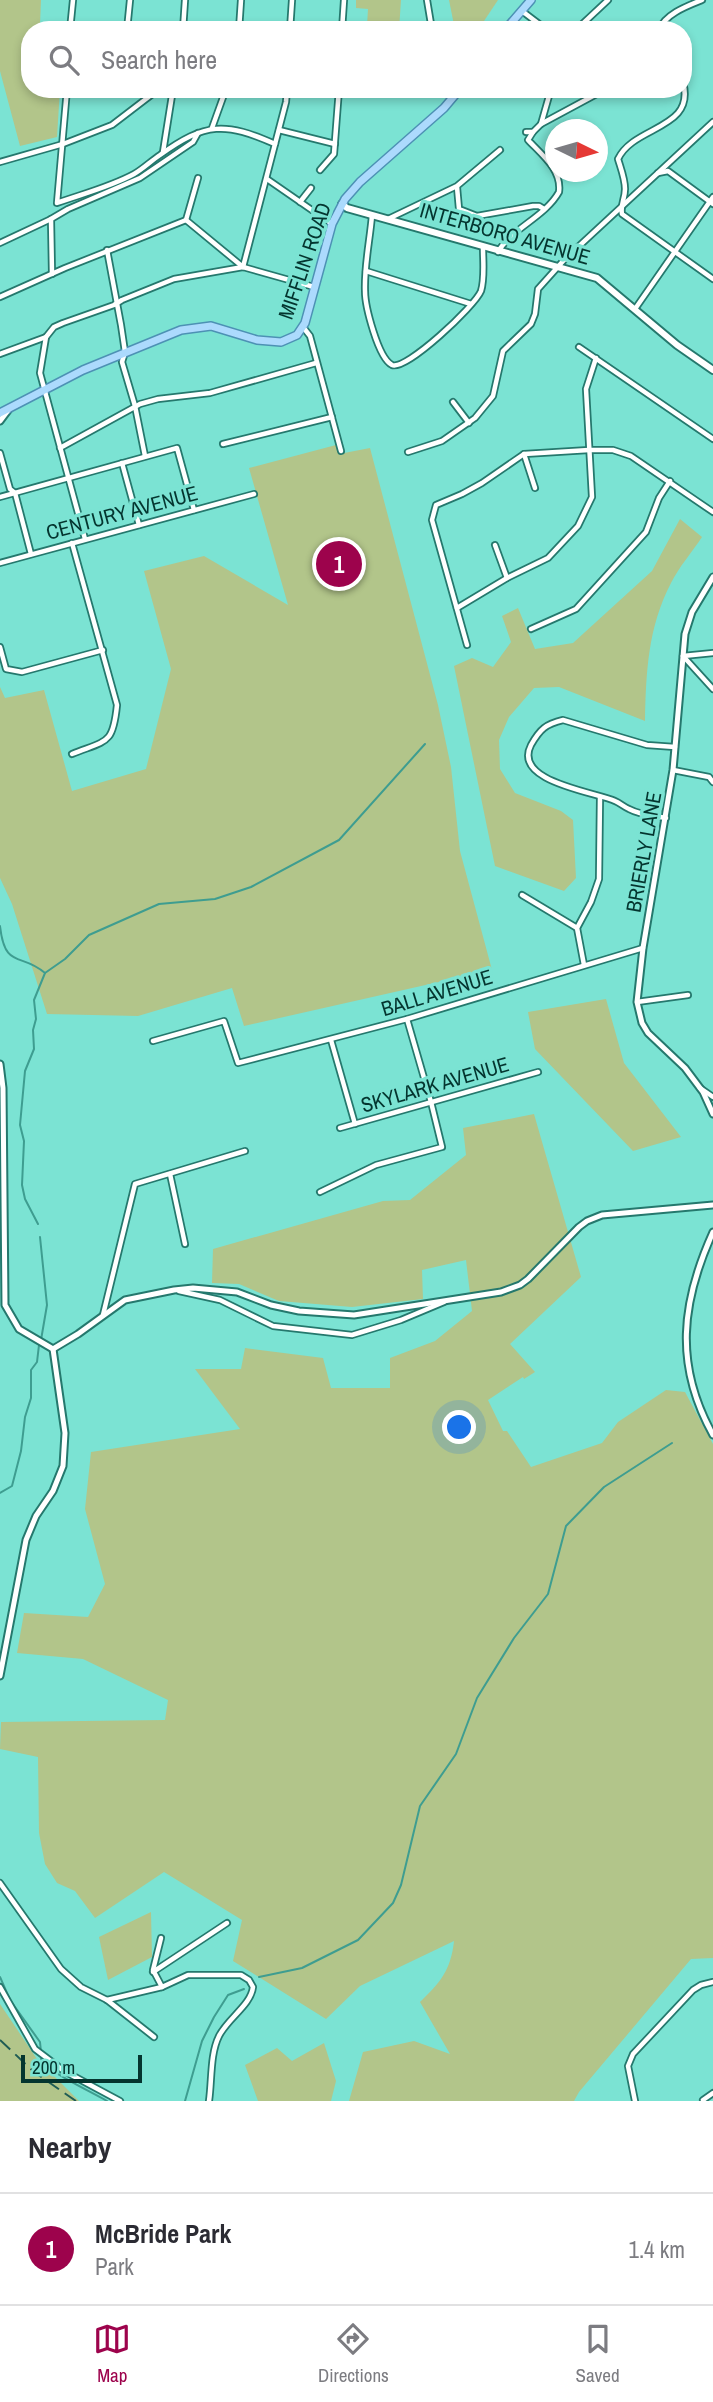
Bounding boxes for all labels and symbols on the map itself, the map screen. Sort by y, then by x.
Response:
north arrow [545,119,608,182]
street label: INTERBORO AVENUE [417,195,594,272]
street label: MIFFLIN ROAD [271,199,338,323]
street label: CENTURY AVENUE [43,478,201,547]
pin: 1 [316,538,362,590]
street label: BRIERLY LANE [619,789,668,914]
street label: BALL AVENUE [378,962,496,1023]
street label: SKYLARK AVENUE [357,1050,512,1120]
your location [442,1410,476,1444]
scale bar [21,2052,142,2084]

